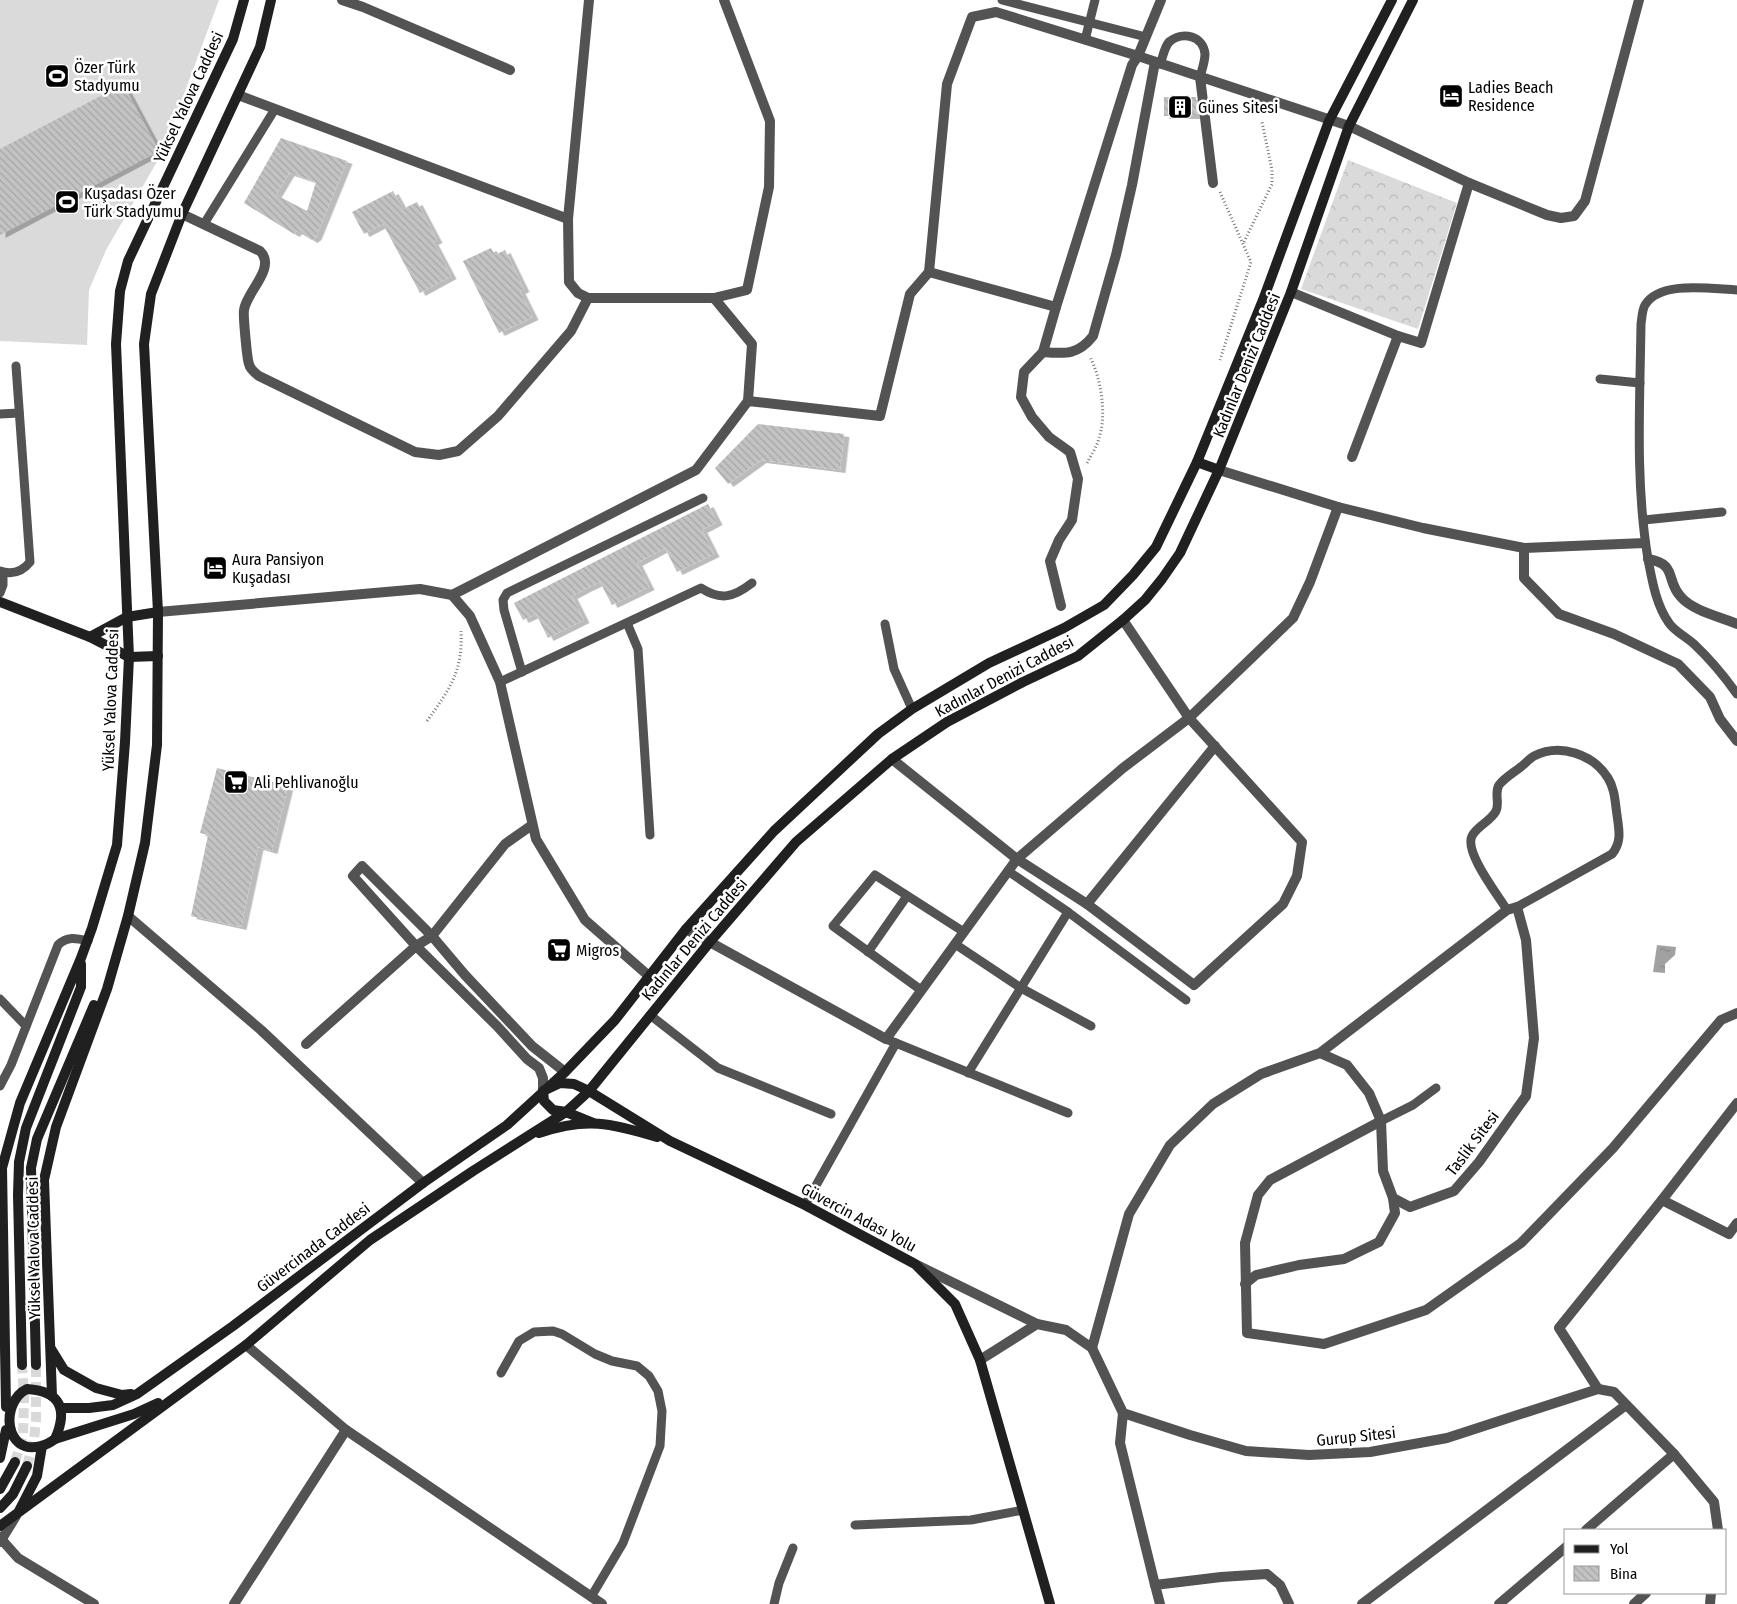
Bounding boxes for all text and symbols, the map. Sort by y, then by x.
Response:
street label: Yüksel Yalova Caddesi [150,29,227,166]
place label: Özer Türk Stadyumu [74,58,140,95]
sports icon: Özer Türk Stadyumu [44,63,70,89]
place label: Ladies Beach Residence [1468,78,1554,115]
hotel icon: Ladies Beach Residence [1438,83,1464,109]
building icon: Günes Sitesi [1167,94,1193,120]
place label: Günes Sitesi [1198,98,1278,117]
place label: Kuşadası Özer Türk Stadyumu [84,184,182,221]
sports icon: Kuşadası Özer Türk Stadyumu [54,189,80,215]
street label: Kadınlar Denizi Caddesi [1209,290,1284,440]
place label: Aura Pansiyon Kuşadası [232,550,324,587]
hotel icon: Aura Pansiyon Kuşadası [202,555,228,581]
street label: Yüksel Yalova Caddesi [99,628,122,772]
street label: Kadınlar Denizi Caddesi [932,632,1077,721]
supermarket icon: Ali Pehlivanoğlu [223,769,249,795]
place label: Ali Pehlivanoğlu [254,773,359,792]
street label: Kadınlar Denizi Caddesi [638,874,751,1004]
supermarket icon: Migros [546,937,572,963]
place label: Migros [576,941,619,960]
street label: Taslik Sitesi [1442,1107,1503,1180]
street label: Yüksel Yalova Caddesi [23,1176,44,1320]
street label: Güvercin Adası Yolu [798,1179,920,1256]
street label: Güvercinada Caddesi [253,1199,374,1296]
street label: Gurup Sitesi [1316,1423,1397,1450]
legend [1564,1529,1727,1594]
text: Yol [1610,1540,1628,1558]
text: Bina [1610,1565,1637,1583]

